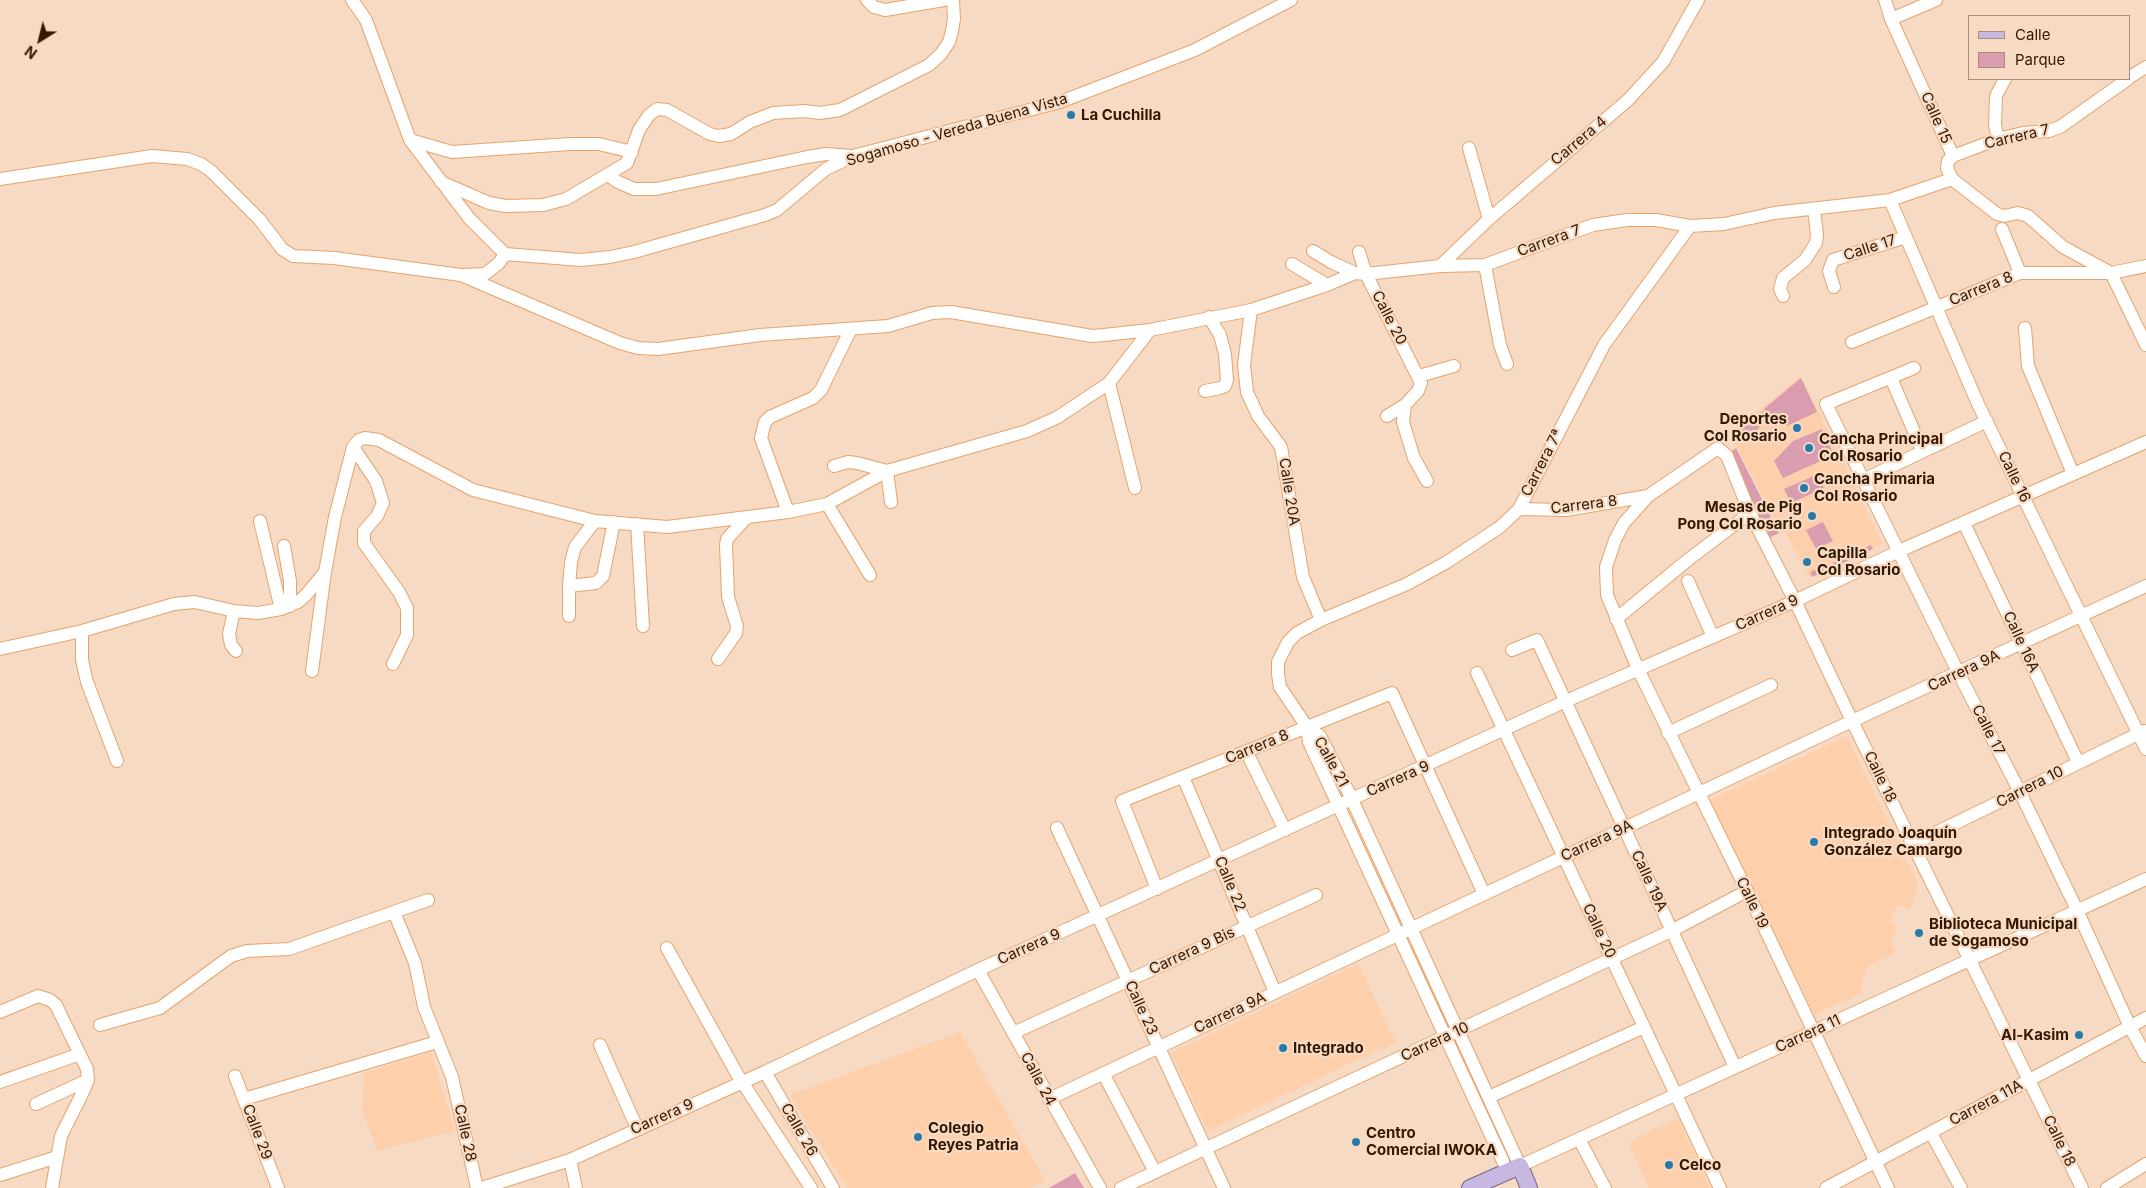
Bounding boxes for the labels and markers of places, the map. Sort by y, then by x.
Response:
place label: La Cuchilla [1081,106,1161,124]
marker: La Cuchilla [1065,109,1077,121]
place label: Deportes Col Rosario [1704,410,1787,445]
marker: Deportes Col Rosario [1791,422,1803,434]
place label: Cancha Principal Col Rosario [1819,430,1943,465]
marker: Cancha Principal Col Rosario [1803,442,1815,454]
place label: Cancha Primaria Col Rosario [1814,470,1935,505]
marker: Cancha Primaria Col Rosario [1798,482,1810,494]
place label: Mesas de Pig Pong Col Rosario [1677,498,1802,533]
marker: Mesas de Pig Pong Col Rosario [1806,510,1818,522]
place label: Capilla Col Rosario [1817,544,1900,579]
marker: Capilla Col Rosario [1801,556,1813,568]
place label: Integrado Joaquín González Camargo [1824,824,1963,859]
marker: Integrado Joaquín González Camargo [1808,836,1820,848]
place label: Biblioteca Municipal de Sogamoso [1929,915,2077,950]
marker: Biblioteca Municipal de Sogamoso [1913,927,1925,939]
place label: Al-Kasim [2001,1026,2069,1044]
marker: Al-Kasim [2073,1029,2085,1041]
place label: Integrado [1293,1039,1364,1057]
marker: Integrado [1277,1042,1289,1054]
place label: Colegio Reyes Patria [928,1119,1019,1154]
place label: Centro Comercial IWOKA [1366,1124,1497,1159]
marker: Colegio Reyes Patria [912,1131,924,1143]
marker: Centro Comercial IWOKA [1350,1136,1362,1148]
place label: Celco [1679,1156,1721,1174]
marker: Celco [1663,1159,1675,1171]

